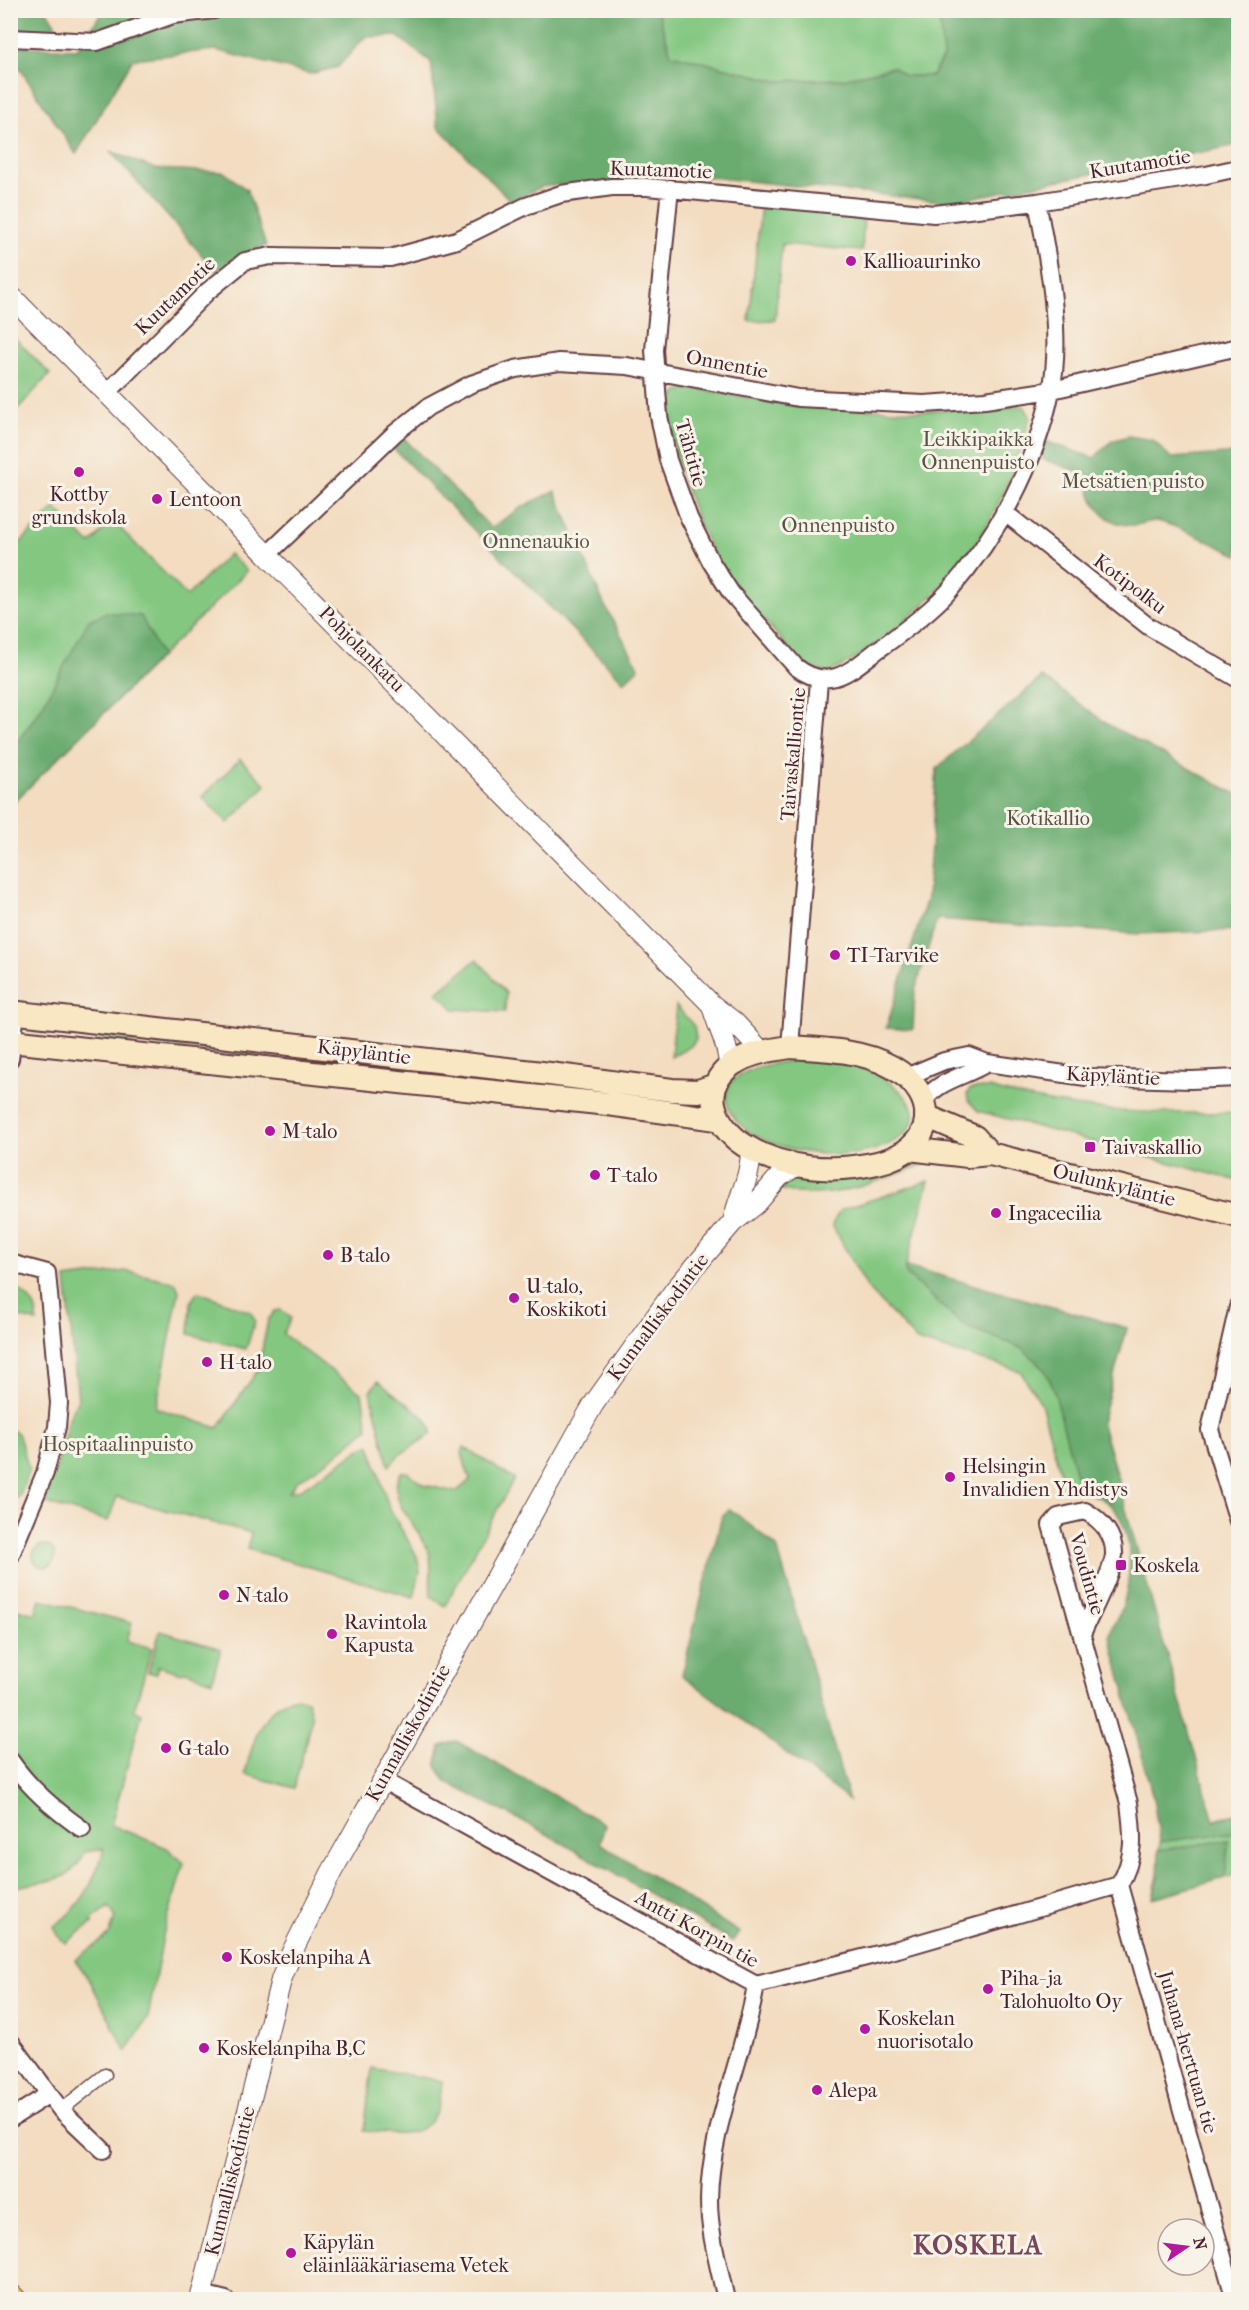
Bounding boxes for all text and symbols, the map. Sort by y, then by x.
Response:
street label: Kuutamotie [1088,145,1192,183]
street label: Kuutamotie [609,157,713,183]
place label: Kallioaurinko [863,250,981,273]
street label: Kuutamotie [130,252,220,340]
marker: Kallioaurinko [844,254,858,268]
street label: Onnentie [684,345,770,383]
street label: Tähtitie [670,417,712,490]
park label: Leikkipaikka Onnenpuisto [921,428,1035,474]
marker: Kottby grundskola [72,465,86,479]
park label: Metsätien puisto [1061,470,1205,493]
place label: Kottby grundskola [31,483,127,529]
place label: Lentoon [169,488,242,511]
marker: Lentoon [150,492,164,506]
park label: Onnenpuisto [781,514,895,537]
park label: Onnenaukio [482,530,590,553]
street label: Kotipolku [1089,549,1172,619]
street label: Pohjolankatu [314,601,410,697]
street label: Taivaskalliontie [776,686,810,822]
park label: Kotikallio [1006,807,1090,830]
place label: TI-Tarvike [847,944,939,967]
marker: TI-Tarvike [828,948,842,962]
street label: Käpyläntie [316,1035,412,1069]
street label: Käpyläntie [1065,1062,1161,1090]
place label: M-talo [282,1120,337,1143]
marker: M-talo [263,1124,277,1138]
place label: Taivaskallio [1102,1136,1202,1159]
marker: Taivaskallio [1083,1140,1097,1154]
street label: Oulunkyläntie [1050,1159,1178,1211]
place label: T-talo [607,1164,658,1187]
marker: T-talo [588,1168,602,1182]
place label: Ingacecilia [1008,1202,1102,1225]
marker: Ingacecilia [989,1206,1003,1220]
place label: B-talo [340,1244,390,1267]
marker: B-talo [321,1248,335,1262]
street label: Kunnalliskodintie [603,1249,713,1385]
place label: U-talo, Koskikoti [526,1275,607,1321]
marker: U-talo, Koskikoti [507,1291,521,1305]
place label: H-talo [219,1351,272,1374]
marker: H-talo [200,1355,214,1369]
park label: Hospitaalinpuisto [43,1433,193,1456]
place label: Helsingin Invalidien Yhdistys [962,1455,1128,1501]
marker: Helsingin Invalidien Yhdistys [943,1470,957,1484]
street label: Voudintie [1064,1529,1110,1618]
place label: Koskela [1133,1554,1200,1577]
marker: Koskela [1114,1558,1128,1572]
place label: N-talo [236,1584,288,1607]
marker: N-talo [217,1588,231,1602]
place label: Ravintola Kapusta [344,1611,428,1657]
marker: Ravintola Kapusta [325,1627,339,1641]
street label: Kunnalliskodintie [361,1660,455,1806]
place label: G-talo [178,1737,229,1760]
marker: G-talo [159,1741,173,1755]
street label: Antti Korpin tie [630,1885,763,1972]
place label: Koskelanpiha A [239,1946,372,1969]
marker: Koskelanpiha A [220,1950,234,1964]
street label: Juhana-herttuan tie [1153,1966,1222,2136]
place label: Piha- ja Talohuolto Oy [1000,1967,1123,2013]
marker: Piha- ja Talohuolto Oy [981,1982,995,1996]
place label: Koskelan nuorisotalo [877,2007,973,2053]
marker: Koskelan nuorisotalo [858,2022,872,2036]
place label: Koskelanpiha B,C [216,2037,366,2060]
marker: Koskelanpiha B,C [197,2041,211,2055]
place label: Alepa [828,2079,878,2102]
marker: Alepa [810,2083,824,2097]
street label: Kunnalliskodintie [200,2104,260,2258]
north arrow [1156,2217,1216,2277]
district label: KOSKELA [913,2230,1043,2261]
place label: Käpylän eläinlääkäriasema Vetek [303,2231,509,2277]
text: N [1189,2235,1211,2253]
marker: Käpylän eläinlääkäriasema Vetek [284,2246,298,2260]

